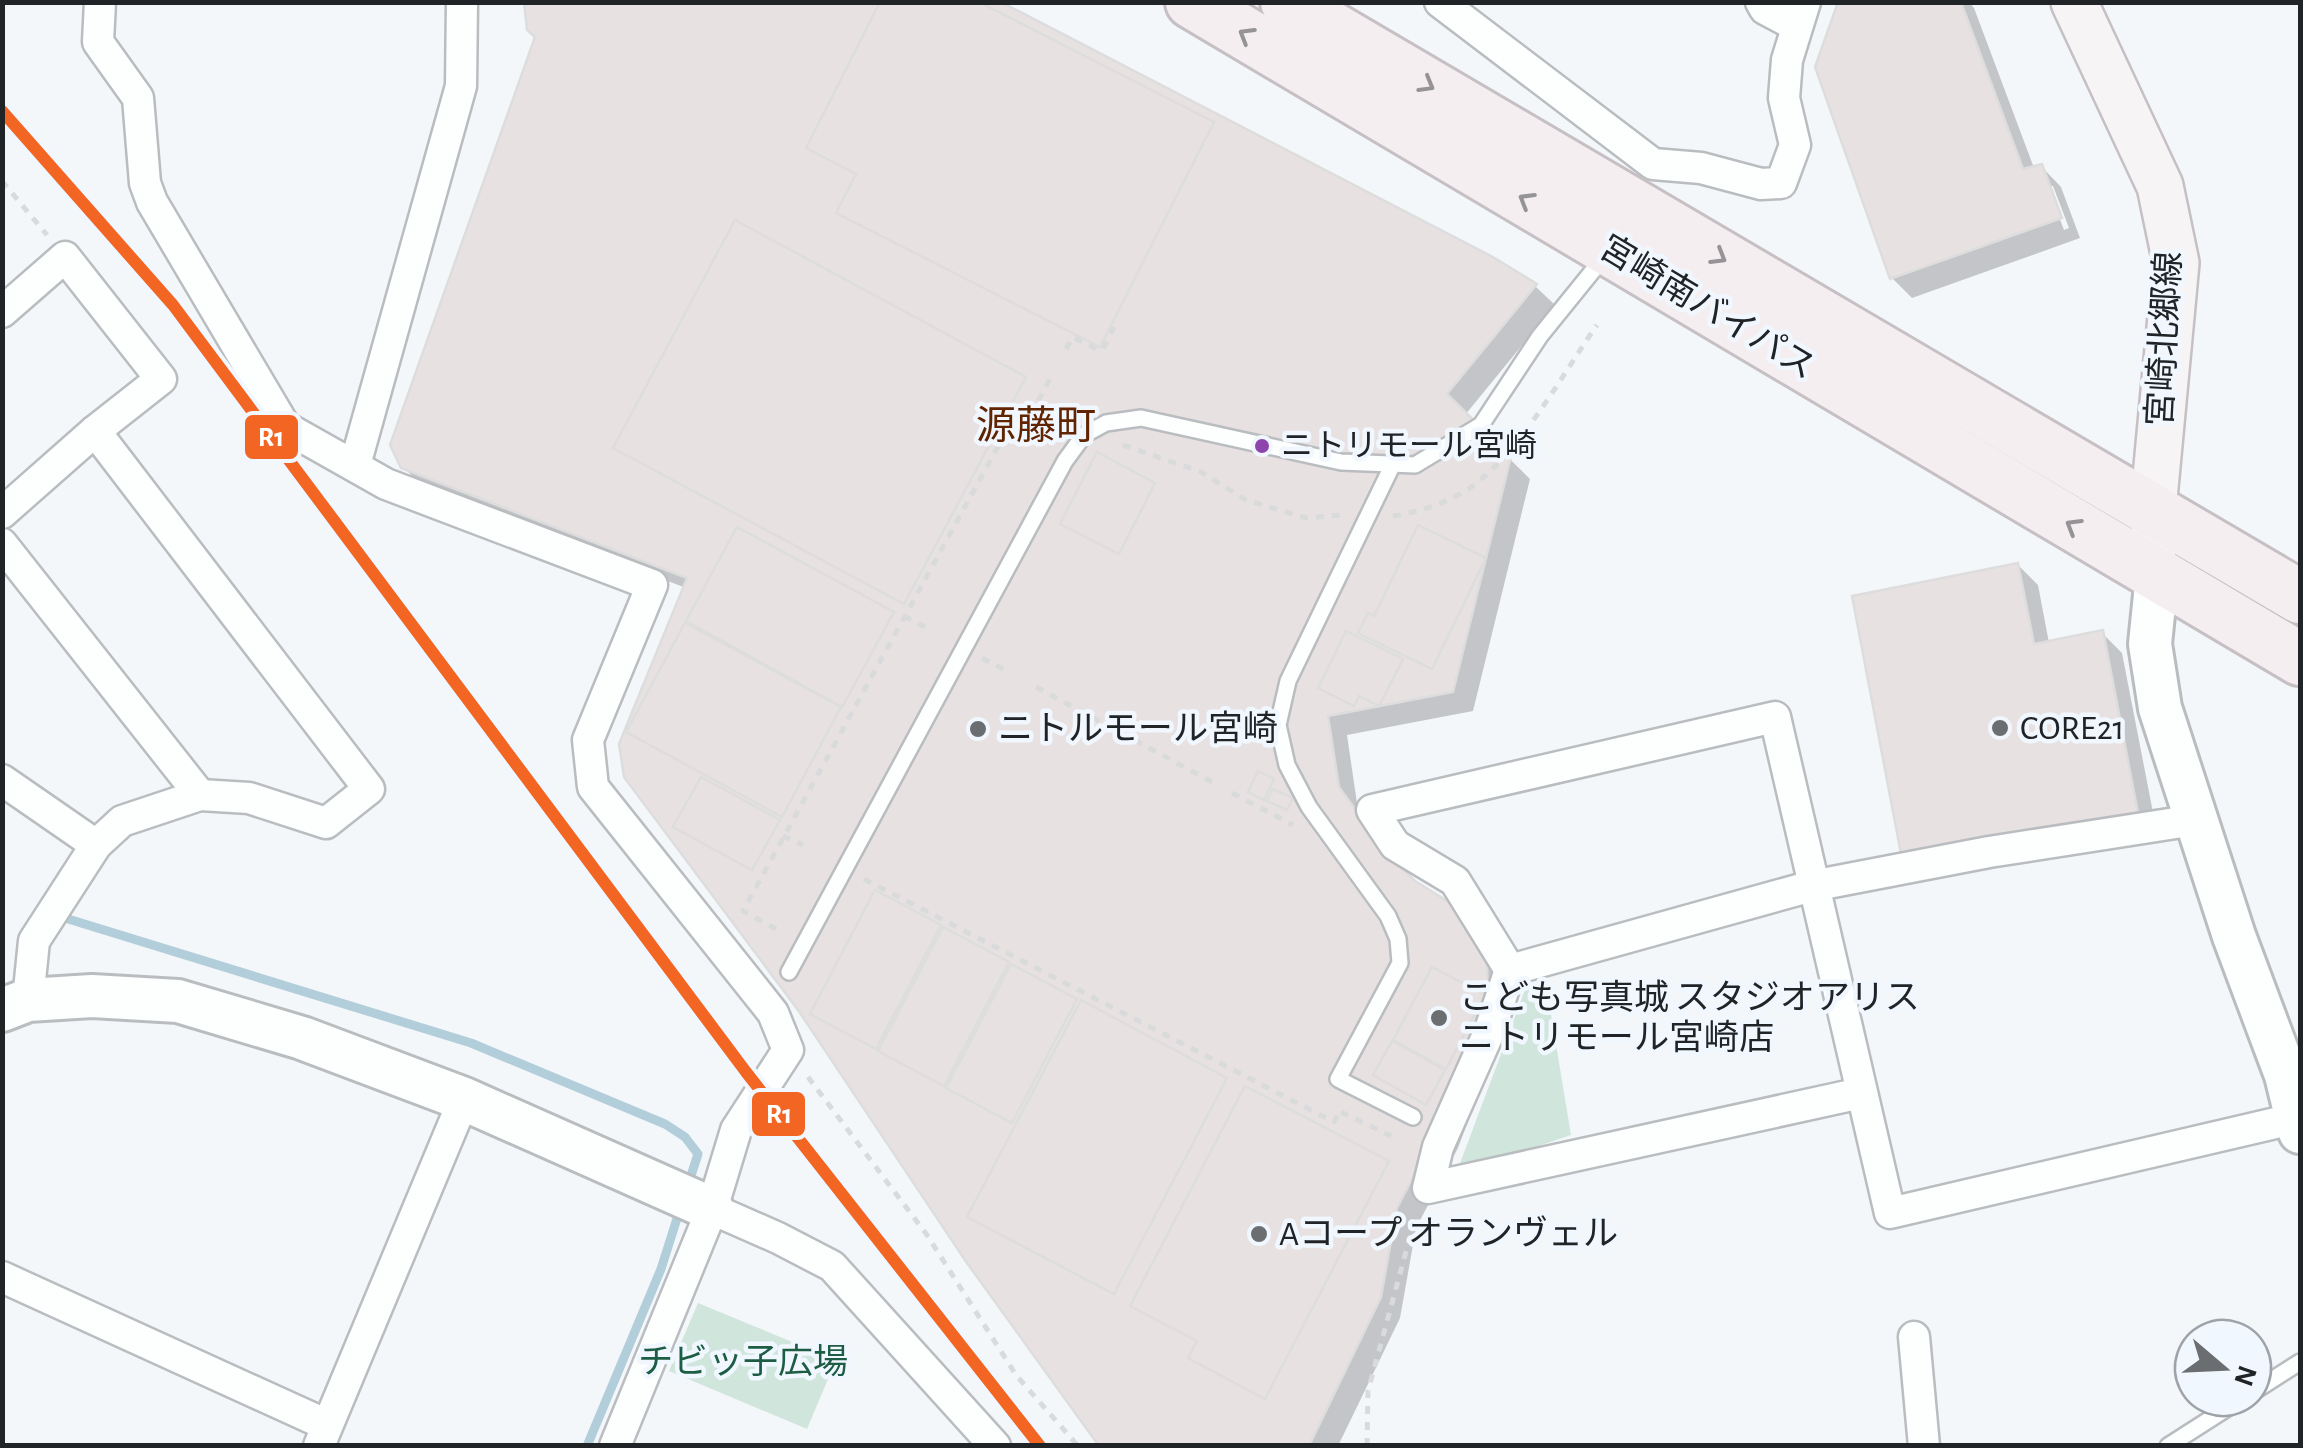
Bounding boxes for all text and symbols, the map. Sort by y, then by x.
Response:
one-way arrow [1239,28,1257,47]
one-way arrow [1416,73,1434,92]
one-way arrow [1519,193,1537,212]
street label: 宮崎南バイパス [1593,228,1822,386]
one-way arrow [1708,245,1726,264]
street label: 宮崎北郷線 [2141,251,2187,427]
district label: 源藤町 [976,405,1096,447]
line badge: R1 [243,413,300,461]
text: R1 [258,424,284,452]
place label: ニトリモール宮崎 [1281,428,1537,462]
marker: ニトリモール宮崎 [1252,436,1272,456]
one-way arrow [2066,519,2084,538]
place label: ニトルモール宮崎 [998,710,1278,747]
place label: CORE21 [2020,711,2125,746]
marker: CORE21 [1989,717,2011,739]
marker: ニトルモール宮崎 [967,718,989,740]
place label: こども写真城 スタジオアリス ニトリモール宮崎店 [1459,979,1920,1056]
marker: こども写真城 スタジオアリス ニトリモール宮崎店 [1428,1007,1450,1029]
line badge: R1 [750,1090,807,1138]
text: R1 [766,1101,792,1129]
place label: Aコープ オランヴェル [1279,1215,1618,1252]
marker: Aコープ オランヴェル [1248,1223,1270,1245]
north arrow [2173,1318,2273,1418]
park label: チビッ子広場 [638,1343,848,1380]
text: N [2228,1362,2261,1389]

